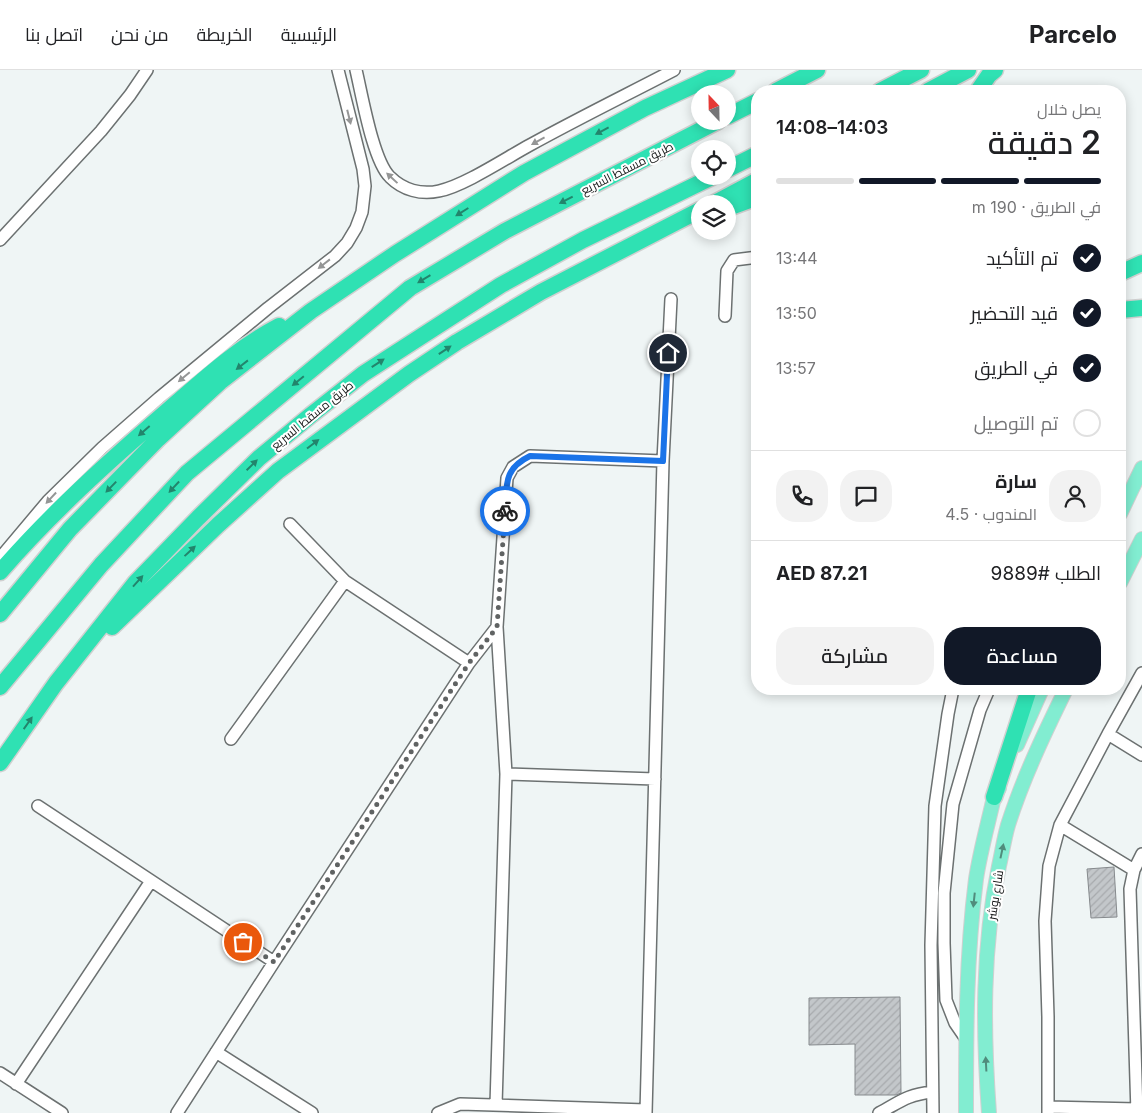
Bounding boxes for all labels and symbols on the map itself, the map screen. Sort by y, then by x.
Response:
north arrow [691,85,736,130]
one-way arrow [346,110,354,125]
one-way arrow [595,127,610,135]
one-way arrow [531,136,544,145]
street label: طريق مسقط السريع [578,138,676,199]
one-way arrow [386,172,398,184]
one-way arrow [559,196,573,204]
one-way arrow [455,207,468,217]
one-way arrow [317,259,331,269]
one-way arrow [418,275,431,284]
pin [647,332,689,374]
one-way arrow [438,345,452,355]
one-way arrow [236,359,249,370]
one-way arrow [372,359,385,368]
one-way arrow [178,372,191,383]
one-way arrow [292,376,305,387]
street label: طريق مسقط السريع [268,377,357,454]
one-way arrow [138,425,151,436]
one-way arrow [306,439,319,450]
one-way arrow [246,459,258,471]
one-way arrow [168,480,180,492]
one-way arrow [105,481,117,493]
courier [480,486,530,536]
one-way arrow [45,492,57,504]
one-way arrow [184,545,196,557]
one-way arrow [132,574,143,587]
one-way arrow [23,716,33,730]
one-way arrow [999,842,1007,858]
street label: شارع بوشر [984,869,1007,922]
one-way arrow [970,893,978,909]
pin [222,921,264,963]
one-way arrow [982,1056,990,1072]

